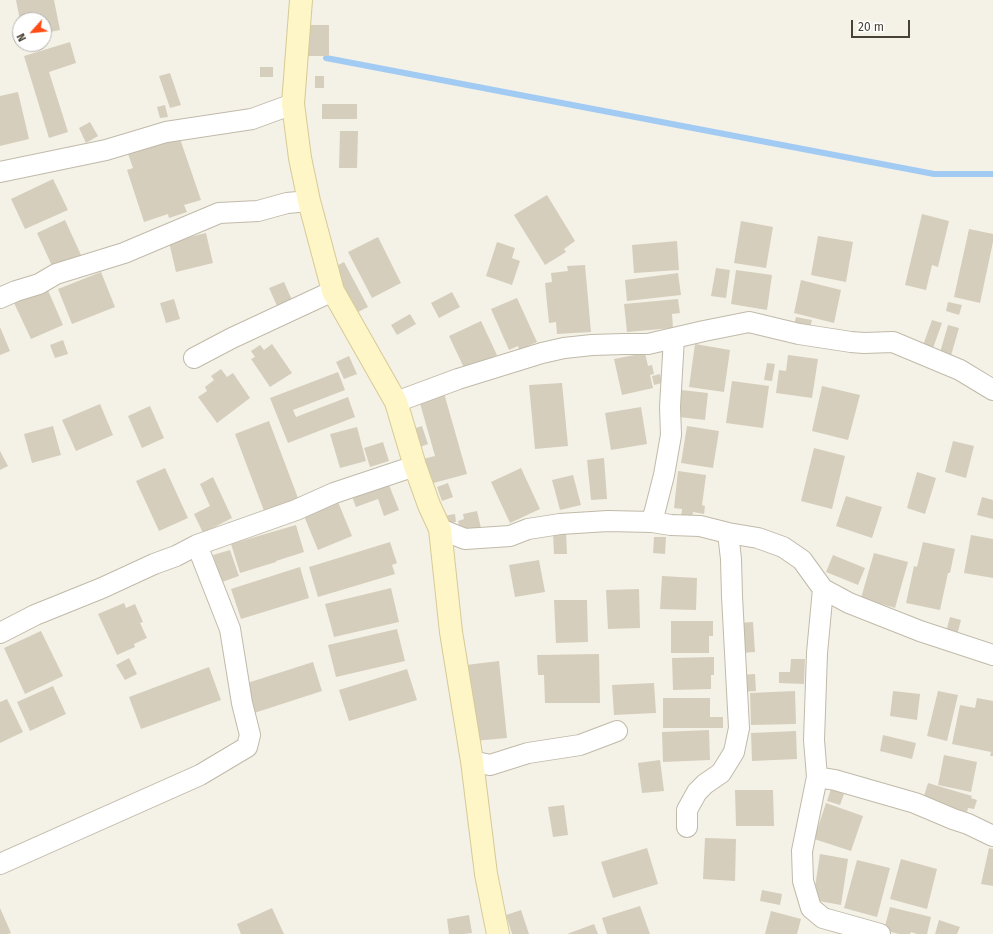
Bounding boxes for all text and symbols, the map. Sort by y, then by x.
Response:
north arrow [12,12,52,52]
scale bar [853,12,912,38]
text: 20 m [858,20,884,34]
text: N [14,31,29,43]

